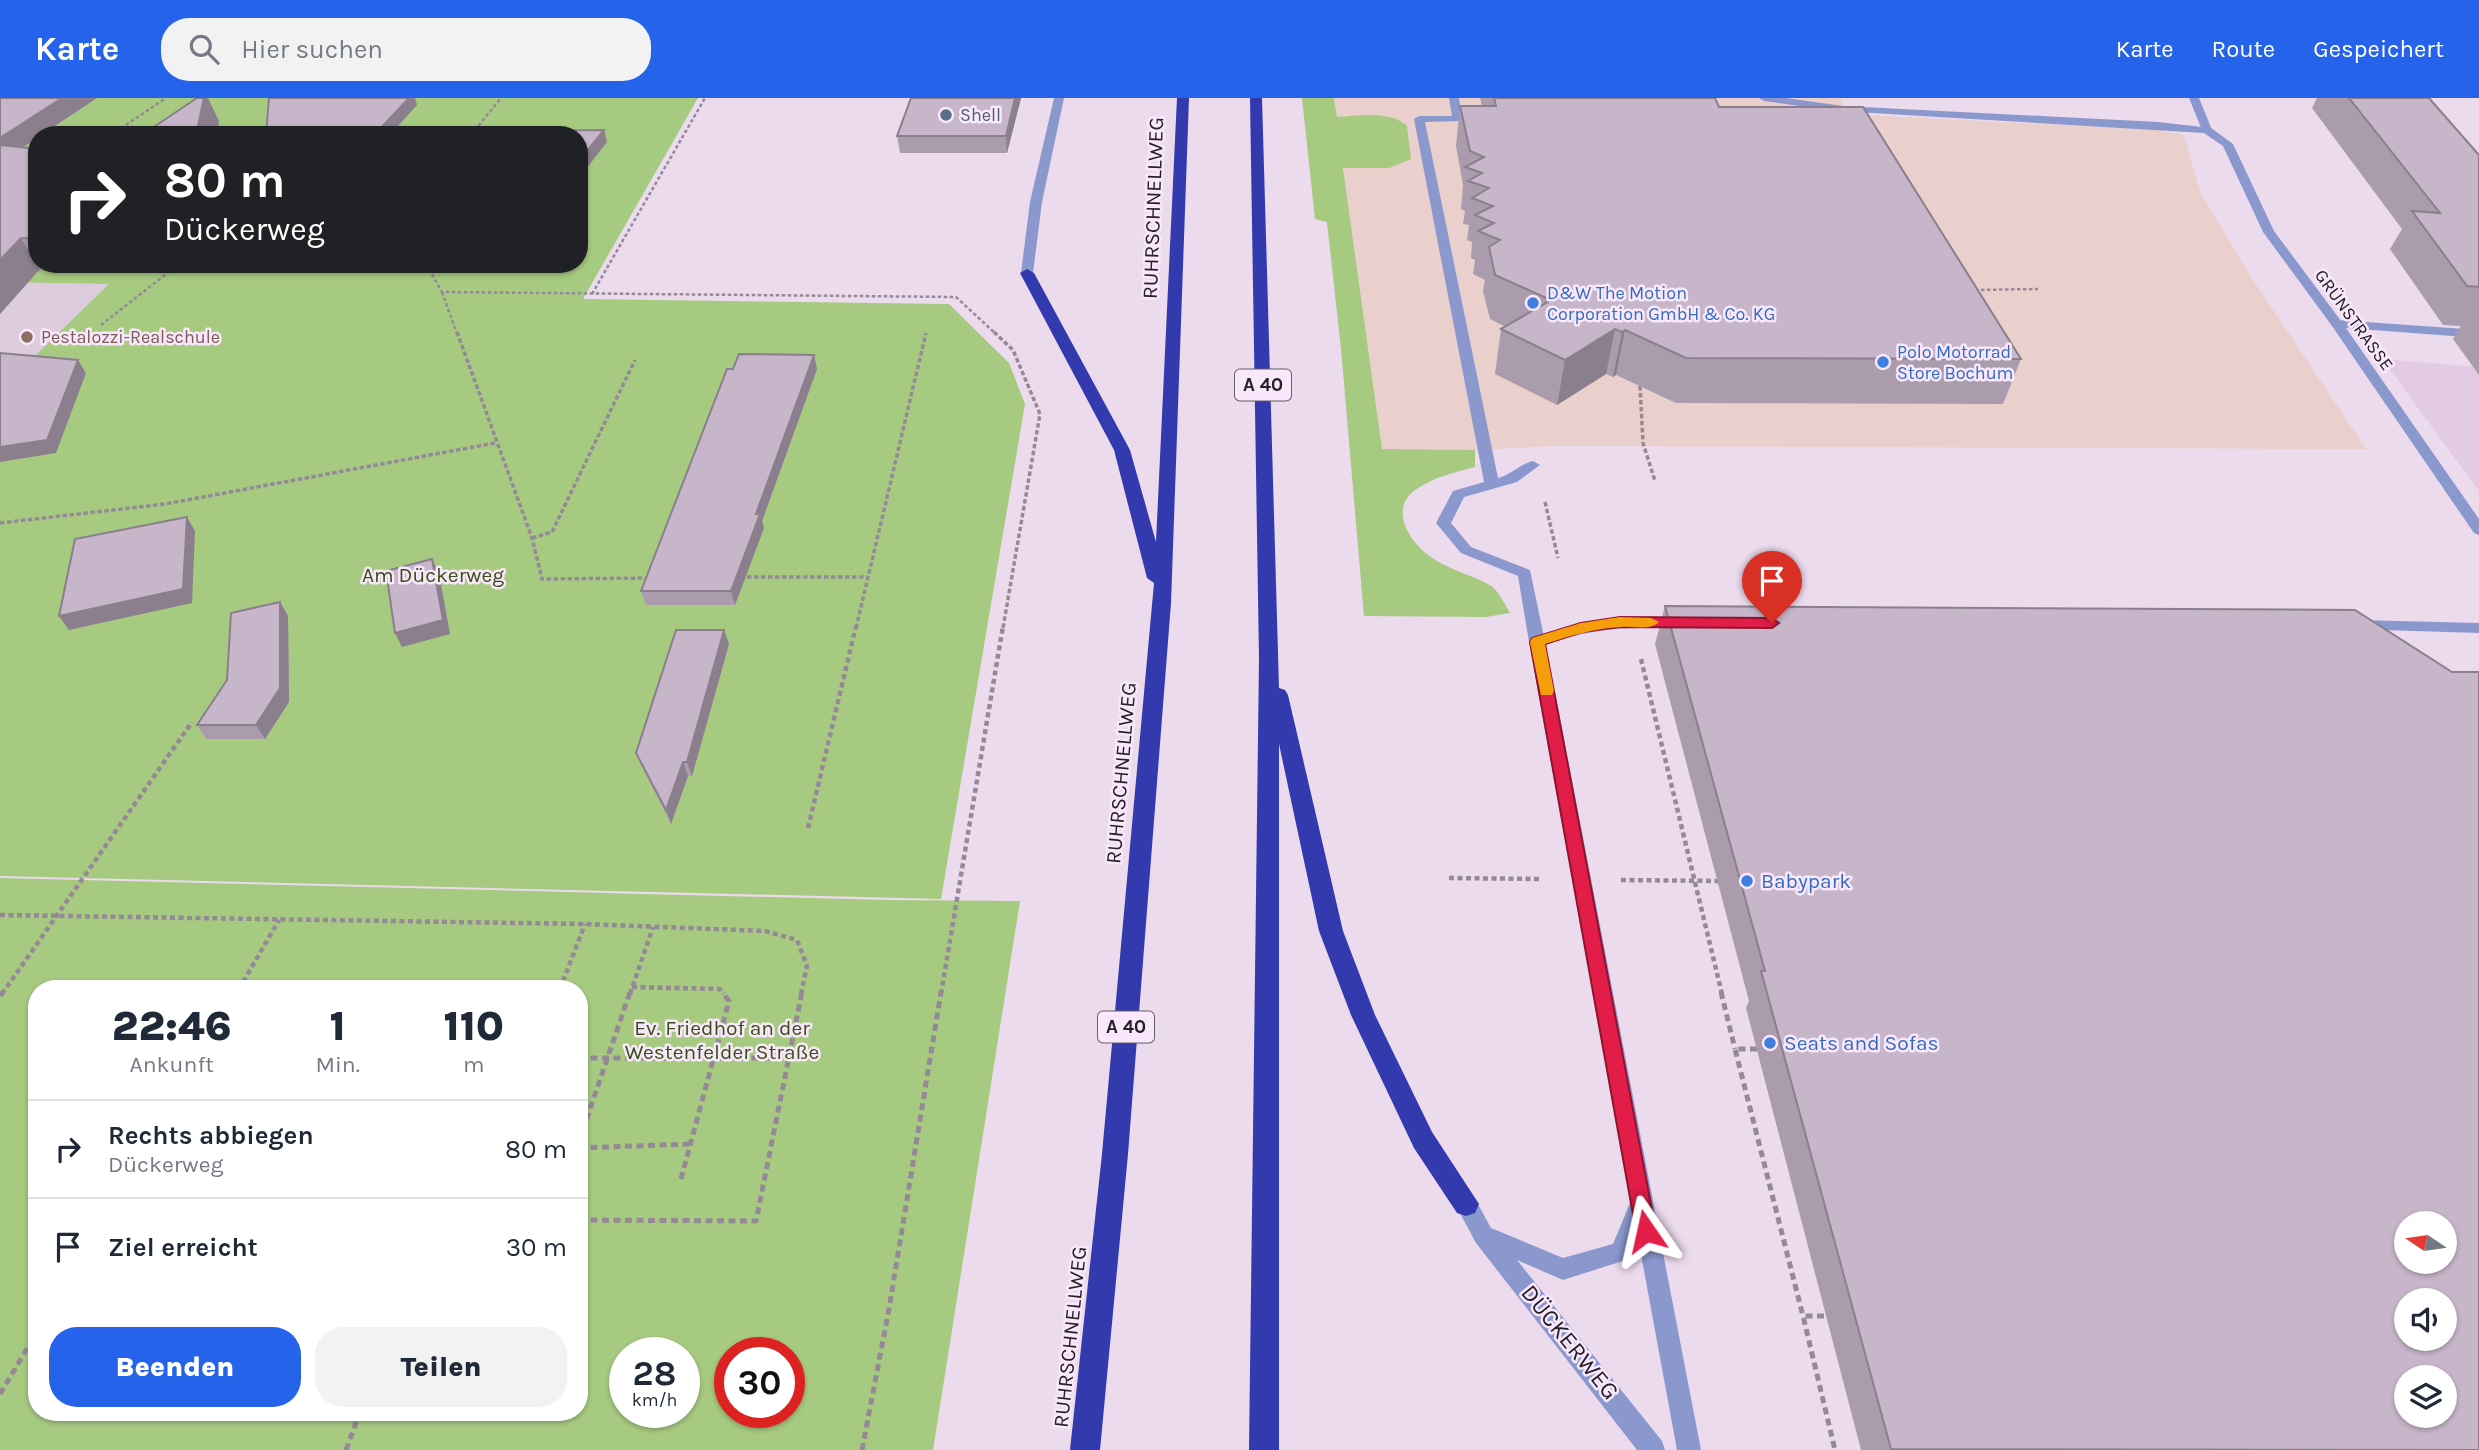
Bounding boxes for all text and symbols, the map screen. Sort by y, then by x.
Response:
search box [161,18,651,81]
text: Karte [35,30,119,68]
icon: search [185,30,223,68]
text: Hier suchen [241,34,383,65]
text: Karte [2116,35,2174,63]
text: Route [2212,35,2275,63]
text: Gespeichert [2313,35,2444,63]
place label: Shell [960,104,1001,126]
marker: Shell [938,107,954,123]
street label: RUHRSCHNELLWEG [1138,117,1168,299]
text: 80 m [164,152,286,209]
icon: right [49,154,140,245]
text: Dückerweg [164,211,325,248]
street label: GRÜNSTRASSE [2310,265,2398,375]
place label: D&W The Motion Corporation GmbH & Co. KG [1547,282,1775,325]
marker: D&W The Motion Corporation GmbH & Co. KG [1525,295,1541,311]
place label: Pestalozzi-Realschule [41,326,220,348]
marker: Pestalozzi-Realschule [19,329,35,345]
place label: Polo Motorrad Store Bochum [1897,341,2013,384]
marker: Polo Motorrad Store Bochum [1875,354,1891,370]
road number: A 40 [1235,370,1291,400]
pin [1742,551,1802,623]
icon: arrive [1753,562,1791,600]
park label: Am Dückerweg [362,563,504,587]
street label: RUHRSCHNELLWEG [1101,681,1141,865]
place label: Babypark [1761,869,1851,893]
marker: Babypark [1739,873,1755,889]
text: 22:46 [112,1001,232,1051]
text: 1 [330,1001,346,1051]
text: 110 [444,1001,504,1051]
road number: A 40 [1098,1012,1154,1043]
park label: Ev. Friedhof an der Westenfelder Straße [625,1016,819,1064]
place label: Seats and Sofas [1784,1031,1939,1055]
marker: Seats and Sofas [1762,1035,1778,1051]
text: Ankunft [130,1051,214,1078]
text: Min. [315,1051,360,1078]
text: m [463,1051,485,1078]
text: Rechts abbiegen [108,1120,314,1151]
icon: right [49,1130,87,1168]
text: 80 m [505,1134,567,1165]
text: Dückerweg [108,1151,224,1178]
position arrow [1609,1194,1683,1268]
north arrow [2394,1211,2457,1274]
map controls [2394,1211,2457,1428]
icon: arrive [49,1228,87,1266]
text: Ziel erreicht [108,1232,258,1263]
text: 30 m [506,1232,567,1263]
street label: RUHRSCHNELLWEG [1049,1245,1091,1429]
street label: DÜCKERWEG [1515,1279,1625,1405]
button: sound [2394,1288,2457,1351]
button: Beenden [49,1327,301,1407]
button: Teilen [315,1327,567,1407]
speed limit sign: 30 [714,1337,805,1428]
text: 28 [633,1353,676,1394]
button: layers [2394,1365,2457,1428]
text: km/h [632,1389,677,1411]

